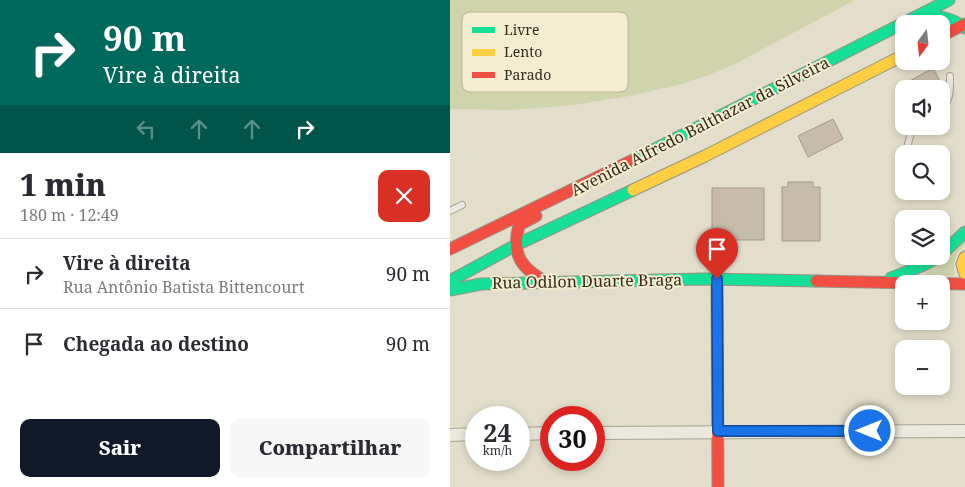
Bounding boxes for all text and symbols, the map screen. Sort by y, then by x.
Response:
legend [462,12,628,92]
text: 90 m [103,14,186,61]
north arrow [895,15,950,70]
map controls [895,15,950,395]
icon: right [20,20,85,85]
text: Livre [504,20,539,39]
text: Lento [504,42,542,61]
street label: Avenida Alfredo Balthazar da Silveira [567,51,833,201]
text: Vire à direita [103,59,241,89]
text: Parado [504,65,551,84]
button: sound [895,80,950,135]
icon: left [132,115,160,143]
icon: ahead [185,115,213,143]
icon: ahead [238,115,266,143]
icon: right [291,115,319,143]
button: search [895,145,950,200]
text: 1 min [20,164,106,205]
button: close [378,170,430,222]
text: 180 m · 12:49 [20,204,119,226]
button: layers [895,210,950,265]
pin [696,228,738,279]
icon: arrive [703,235,731,263]
text: Vire à direita [63,250,191,276]
icon: right [20,260,48,288]
text: 90 m [386,261,430,287]
street label: Rua Odilon Duarte Braga [492,268,682,294]
button: + [895,275,950,330]
text: Rua Antônio Batista Bittencourt [63,276,305,298]
icon: arrive [20,330,48,358]
text: Chegada ao destino [63,331,249,357]
text: 90 m [386,331,430,357]
button: − [895,340,950,395]
position arrow [843,404,895,456]
speed limit sign: 30 [540,406,605,471]
text: 24 [483,415,512,449]
button: Sair [20,419,220,477]
button: Compartilhar [230,419,430,477]
text: km/h [483,442,512,459]

